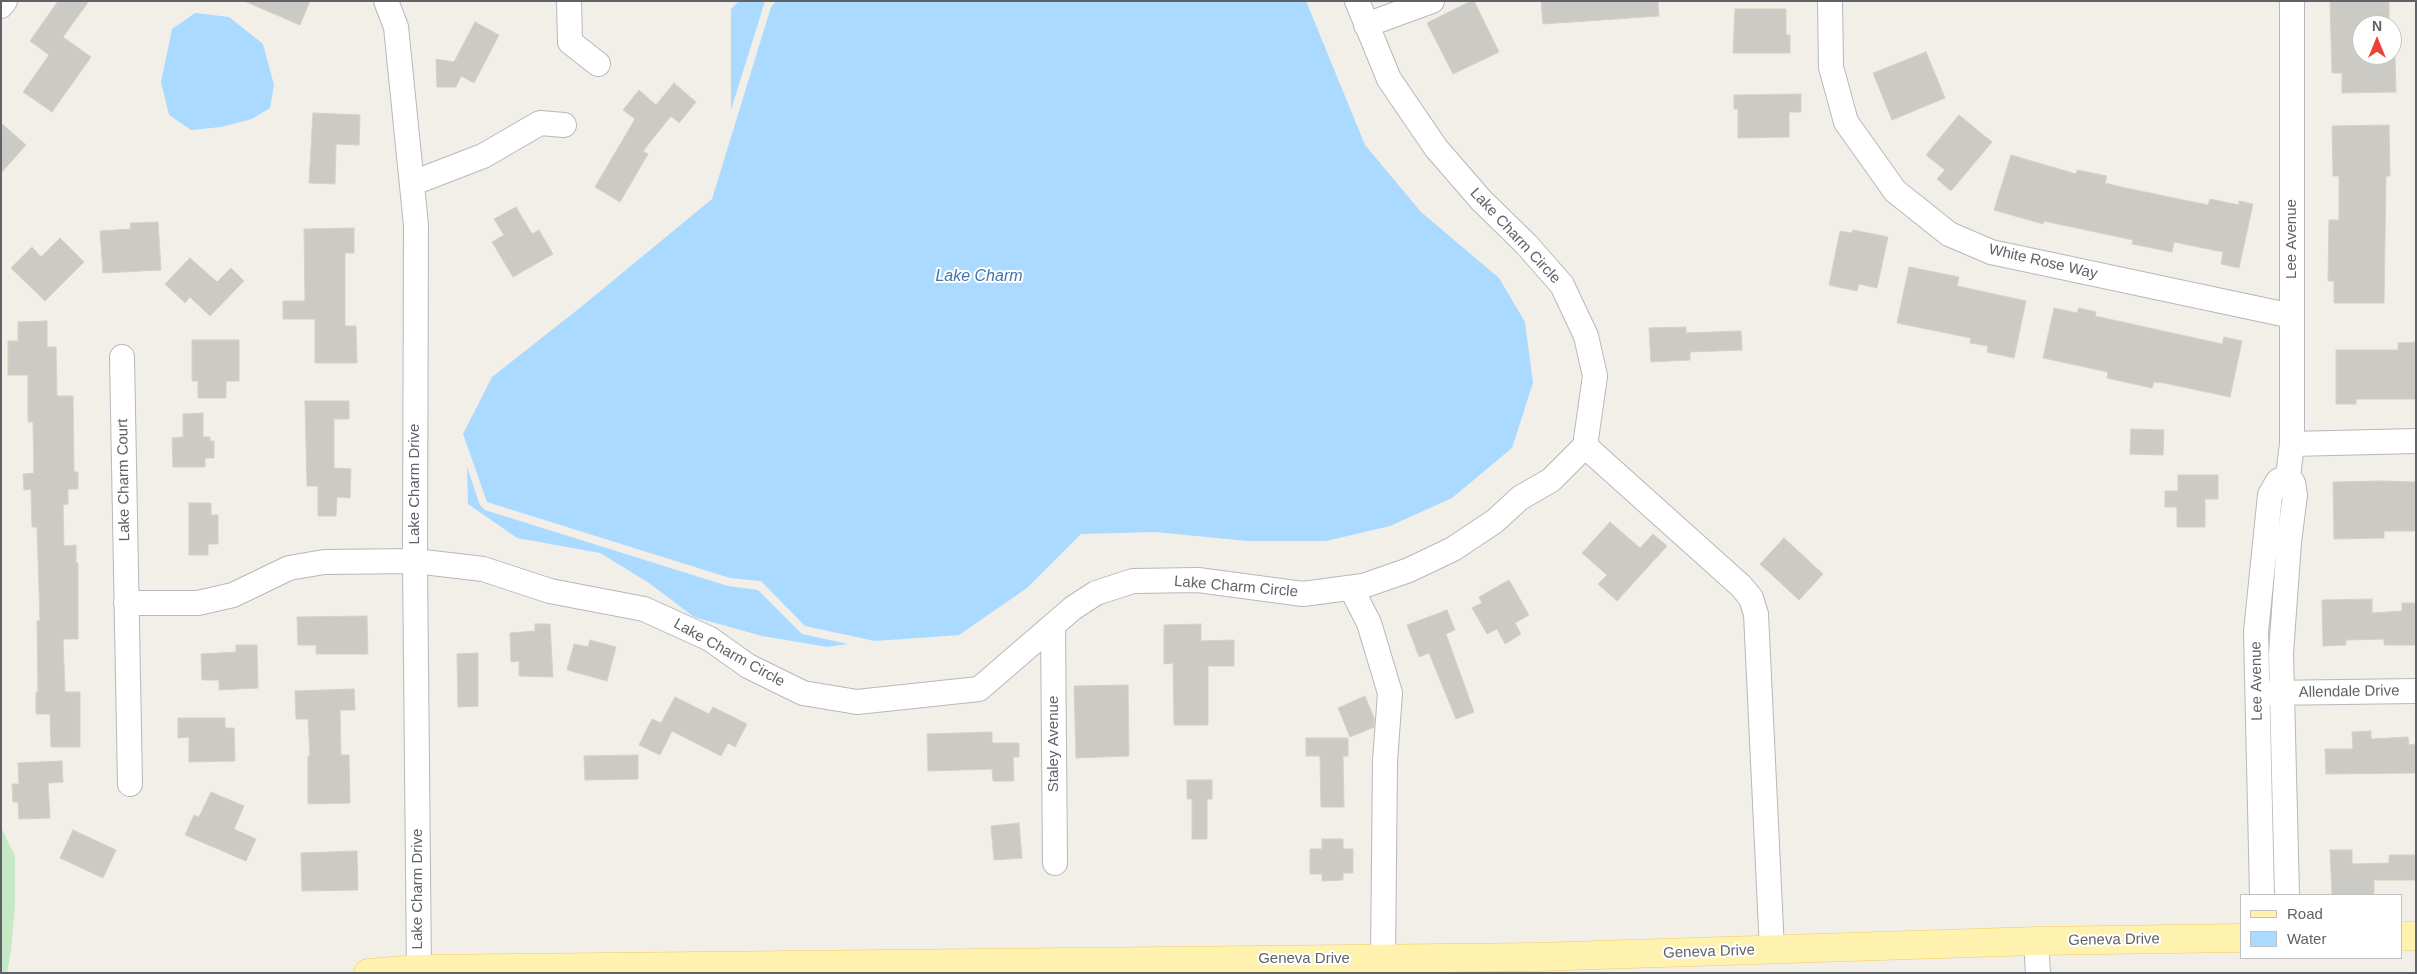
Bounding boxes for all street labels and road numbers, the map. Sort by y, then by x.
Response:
street label: Lake Charm Circle [1466,184,1564,288]
street label: Lee Avenue [2283,199,2301,279]
street label: White Rose Way [1987,241,2099,283]
street label: Lake Charm Court [114,419,134,541]
street label: Lake Charm Drive [406,424,424,544]
street label: Lake Charm Circle [1173,573,1299,601]
street label: Lake Charm Circle [670,615,788,691]
street label: Lee Avenue [2247,641,2267,721]
street label: Allendale Drive [2298,682,2400,702]
street label: Staley Avenue [1045,696,1063,792]
street label: Lake Charm Drive [409,829,427,949]
street label: Geneva Drive [2068,930,2160,950]
street label: Geneva Drive [1663,941,1755,963]
street label: Geneva Drive [1258,950,1350,968]

